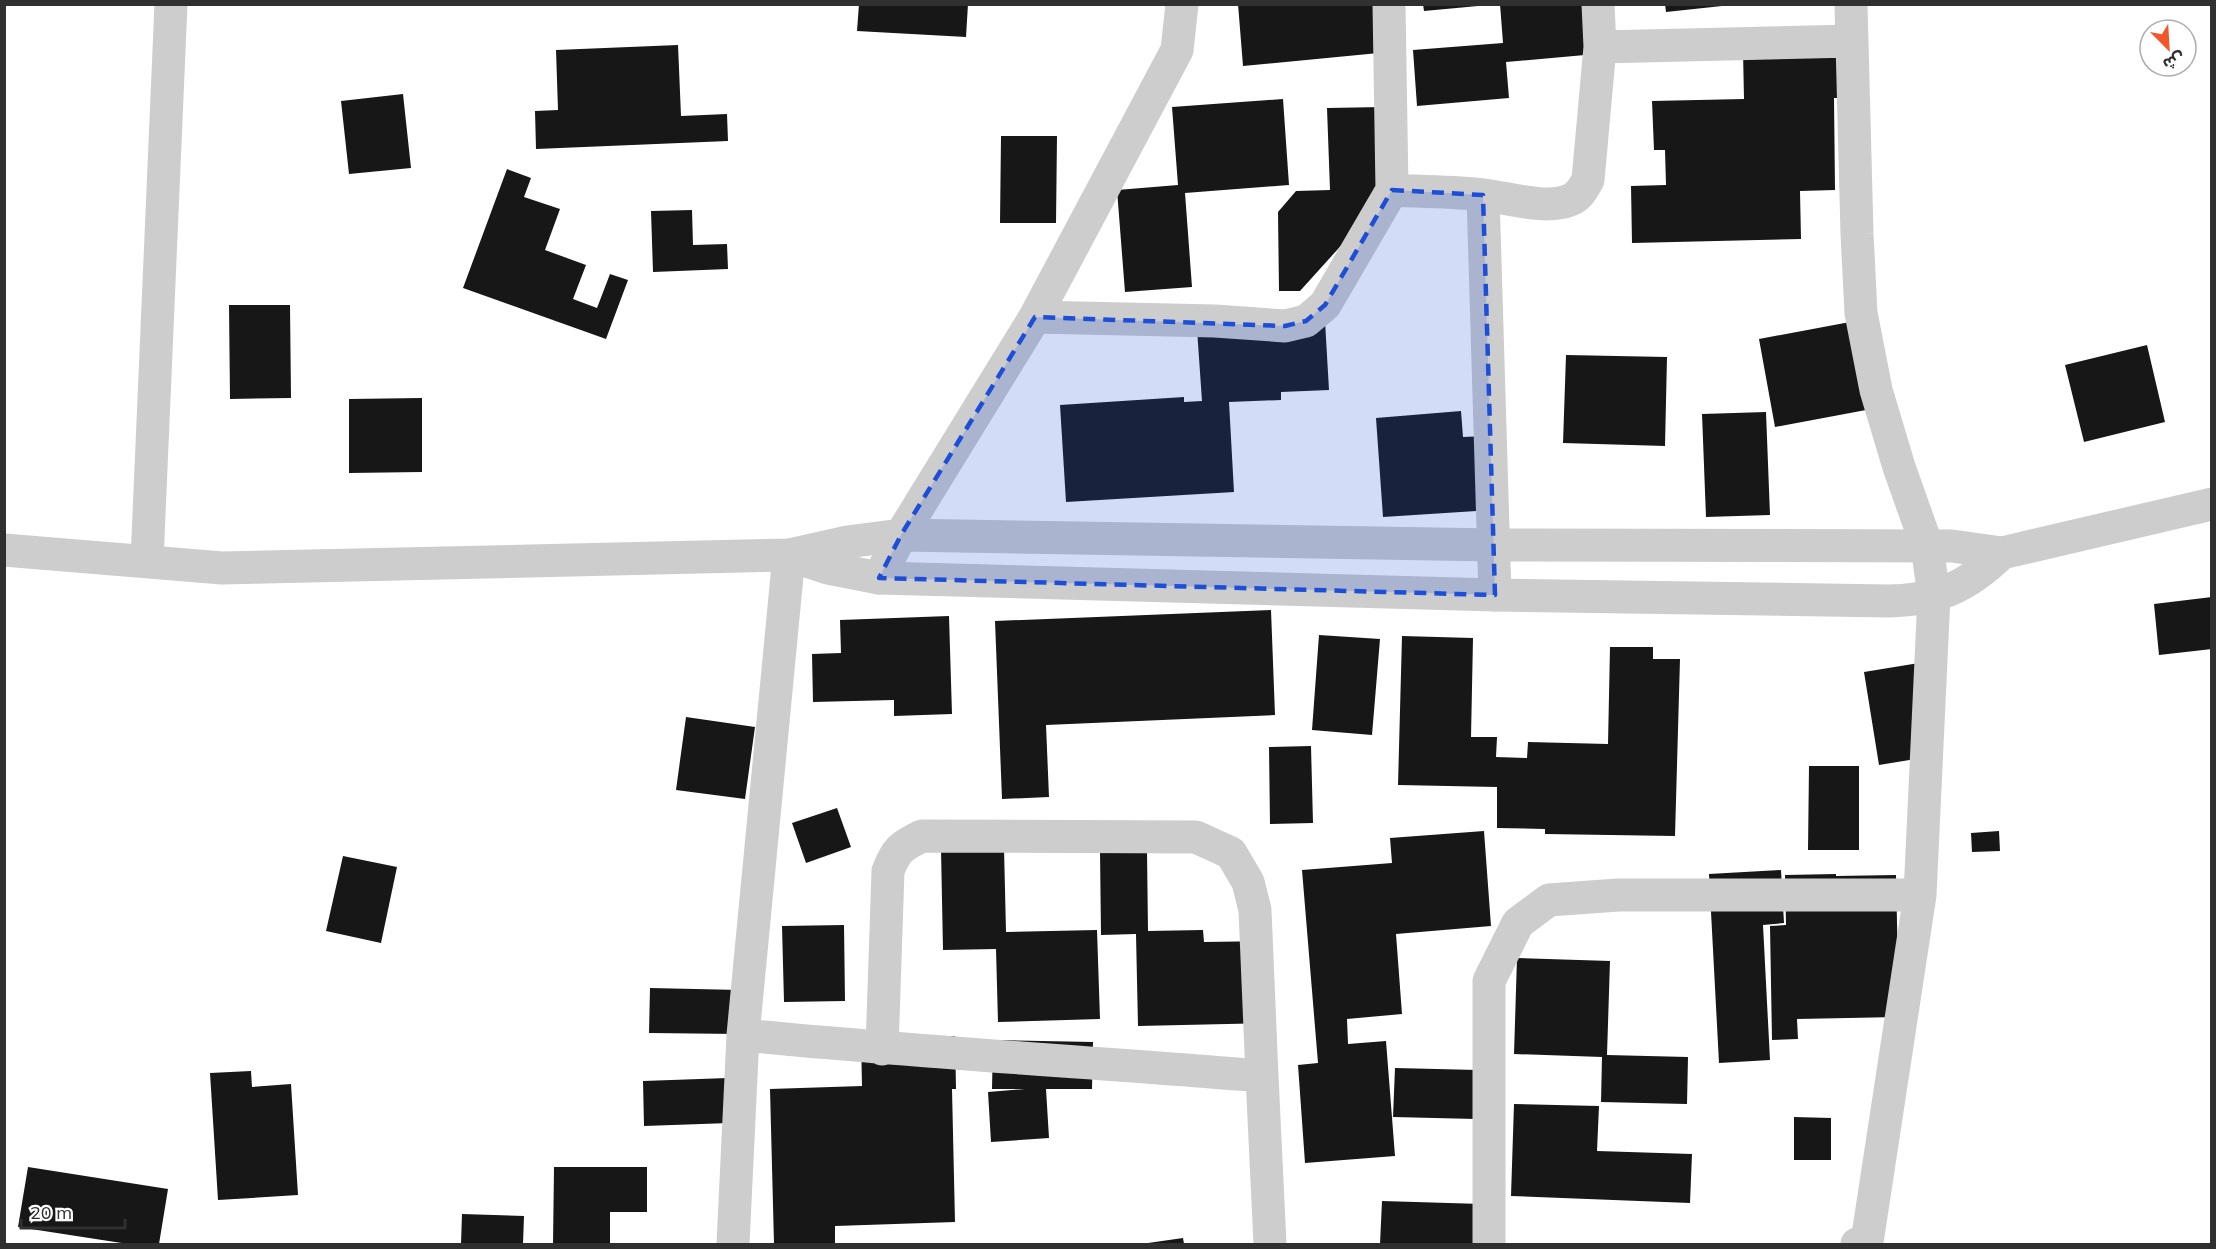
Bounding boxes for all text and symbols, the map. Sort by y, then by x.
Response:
north arrow [2138,18,2198,78]
text: ش [2160,48,2188,75]
scale bar [21,1192,124,1230]
text: 20 m [30,1201,72,1224]

